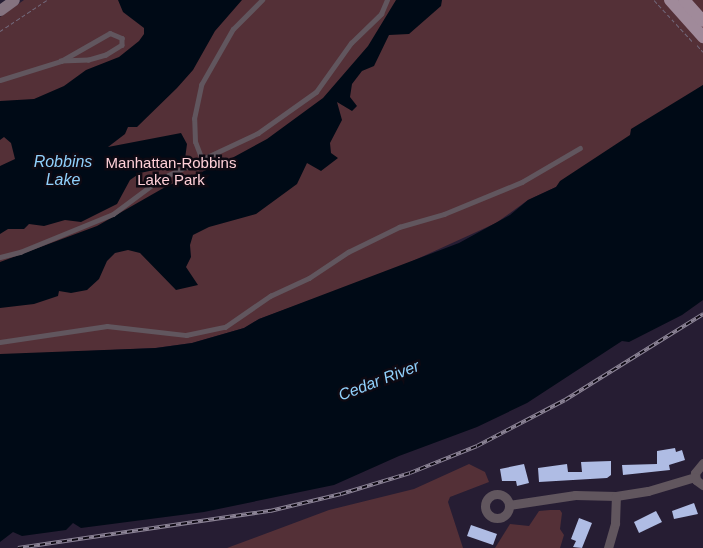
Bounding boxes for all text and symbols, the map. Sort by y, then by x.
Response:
water label: Robbins Lake [34,152,92,190]
park label: Manhattan-Robbins Lake Park [106,153,236,188]
water label: Cedar River [336,357,422,405]

